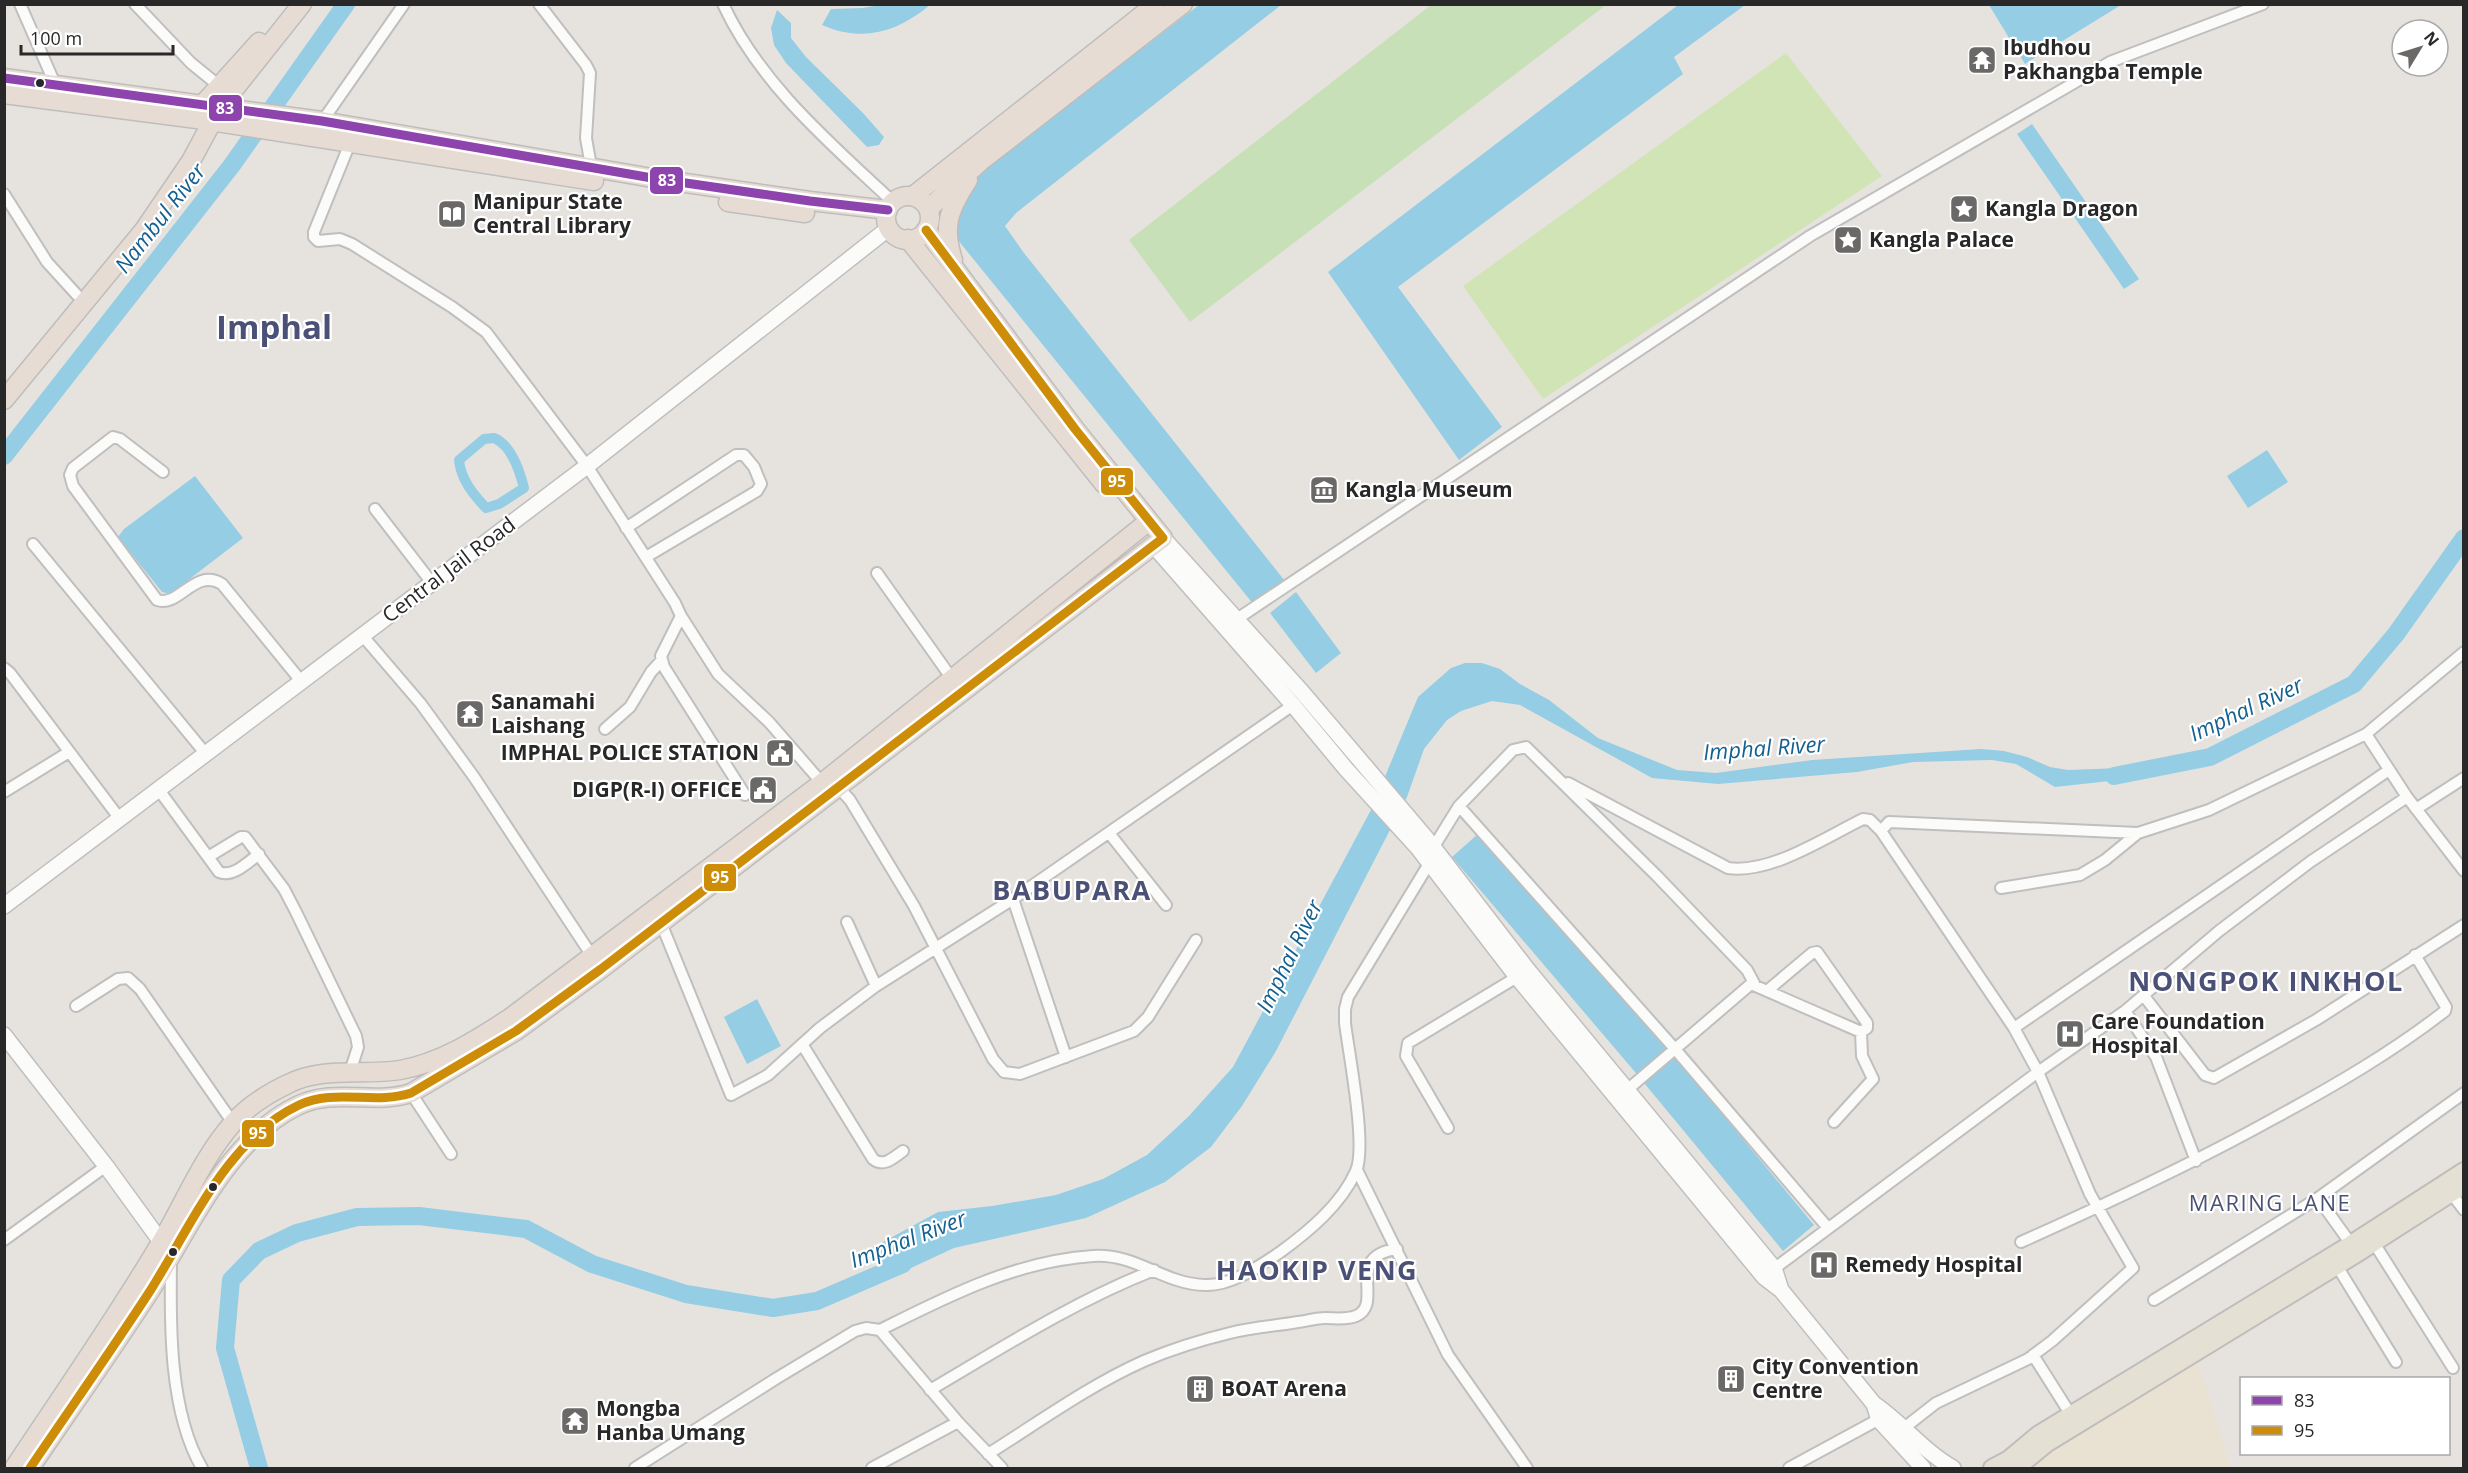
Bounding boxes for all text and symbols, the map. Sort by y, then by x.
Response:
scale bar [21,18,172,56]
north arrow [2390,18,2450,78]
text: 100 m [30,26,82,50]
text: N [2419,27,2444,51]
place label: Ibudhou Pakhangba Temple [2003,33,2203,85]
temple icon: Ibudhou Pakhangba Temple [1966,44,1998,76]
unlabelled marker [34,77,46,89]
line badge: 83 [208,94,243,122]
text: 83 [216,97,234,119]
water label: Nambul River [107,155,212,278]
line badge: 83 [649,166,684,195]
text: 83 [658,169,676,191]
place label: Manipur State Central Library [473,187,631,239]
place icon: Kangla Dragon [1948,193,1980,225]
place label: Kangla Dragon [1985,194,2138,222]
library icon: Manipur State Central Library [436,198,468,230]
place icon: Kangla Palace [1832,224,1864,256]
place label: Kangla Palace [1869,225,2014,253]
district label: Imphal [216,304,332,349]
line badge: 95 [1100,467,1134,496]
text: 95 [1108,470,1126,492]
museum icon: Kangla Museum [1308,474,1340,506]
place label: Kangla Museum [1345,475,1513,503]
street label: Central Jail Road [376,510,521,628]
water label: Imphal River [2184,668,2308,747]
place label: Sanamahi Laishang [491,687,595,739]
temple icon: Sanamahi Laishang [454,698,486,730]
water label: Imphal River [1702,728,1827,766]
public building icon: IMPHAL POLICE STATION [764,737,796,769]
place label: IMPHAL POLICE STATION [501,738,759,766]
public building icon: DIGP(R-I) OFFICE [747,774,779,806]
place label: DIGP(R-I) OFFICE [572,775,742,803]
line badge: 95 [703,863,737,892]
text: 95 [711,866,729,888]
district label: BABUPARA [992,871,1152,908]
water label: Imphal River [1248,893,1329,1017]
district label: NONGPOK INKHOL [2128,962,2404,999]
place label: Care Foundation Hospital [2091,1007,2265,1059]
hospital icon: Care Foundation Hospital [2054,1018,2086,1050]
line badge: 95 [241,1119,275,1148]
text: 95 [249,1122,267,1144]
unlabelled marker [207,1181,219,1193]
district label: MARING LANE [2189,1187,2351,1217]
water label: Imphal River [845,1202,971,1274]
unlabelled marker [167,1246,179,1258]
hospital icon: Remedy Hospital [1808,1249,1840,1281]
place label: Remedy Hospital [1845,1250,2022,1278]
district label: HAOKIP VENG [1216,1251,1418,1288]
place label: City Convention Centre [1752,1352,1919,1404]
building icon: City Convention Centre [1715,1363,1747,1395]
building icon: BOAT Arena [1184,1373,1216,1405]
place label: BOAT Arena [1221,1374,1347,1402]
legend [2240,1377,2450,1455]
text: 83 [2294,1388,2315,1412]
place label: Mongba Hanba Umang [596,1394,745,1446]
temple icon: Mongba Hanba Umang [559,1405,591,1437]
text: 95 [2294,1418,2315,1442]

